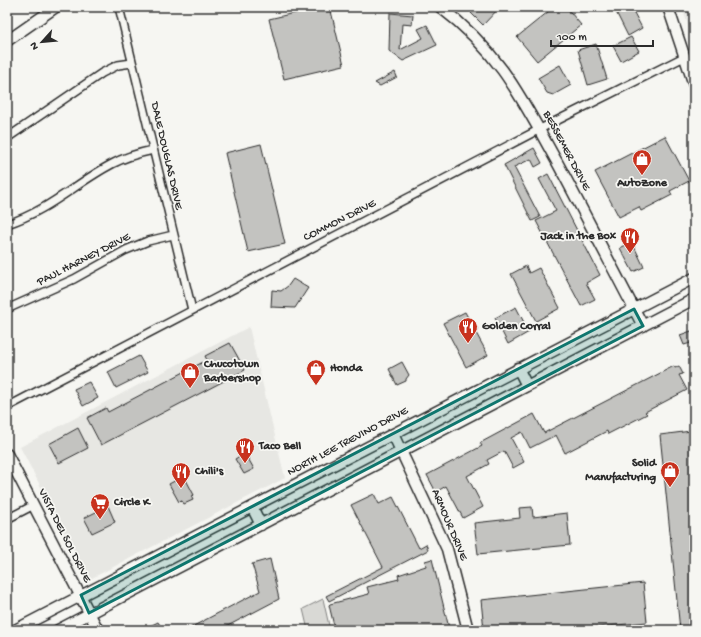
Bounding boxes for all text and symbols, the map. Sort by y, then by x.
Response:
north arrow [22,22,62,62]
scale bar [551,22,653,48]
text: 100 m [556,31,587,45]
text: N [28,40,42,52]
street label: DALE DOUGLAS DRIVE [147,100,185,212]
street label: BESSEMER DRIVE [539,108,593,194]
shop icon: AutoZone [631,148,653,176]
place label: AutoZone [616,177,668,191]
street label: COMMON DRIVE [301,196,379,245]
restaurant icon: Jack in the Box [619,226,641,254]
street label: PAUL HARNEY DRIVE [34,230,134,290]
place label: Jack in the Box [540,230,617,244]
restaurant icon: Golden Corral [457,316,479,344]
place label: Golden Corral [482,320,551,334]
place label: Chucotown Barbershop [203,358,261,386]
shop icon: Honda [305,358,327,386]
shop icon: Chucotown Barbershop [179,361,201,389]
place label: Honda [330,362,364,376]
street label: NORTH LEE TREVINO DRIVE [285,404,411,480]
restaurant icon: Taco Bell [234,436,256,464]
place label: Taco Bell [258,440,301,454]
place label: Solid Manufacturing [585,457,658,485]
shop icon: Solid Manufacturing [659,460,681,488]
restaurant icon: Chili's [170,461,192,489]
place label: Chili's [194,465,224,479]
street label: VISTA DEL SOL DRIVE [34,486,94,586]
street label: ARMOUR DRIVE [428,487,471,563]
supermarket icon: Circle K [89,492,111,520]
place label: Circle K [113,496,151,510]

